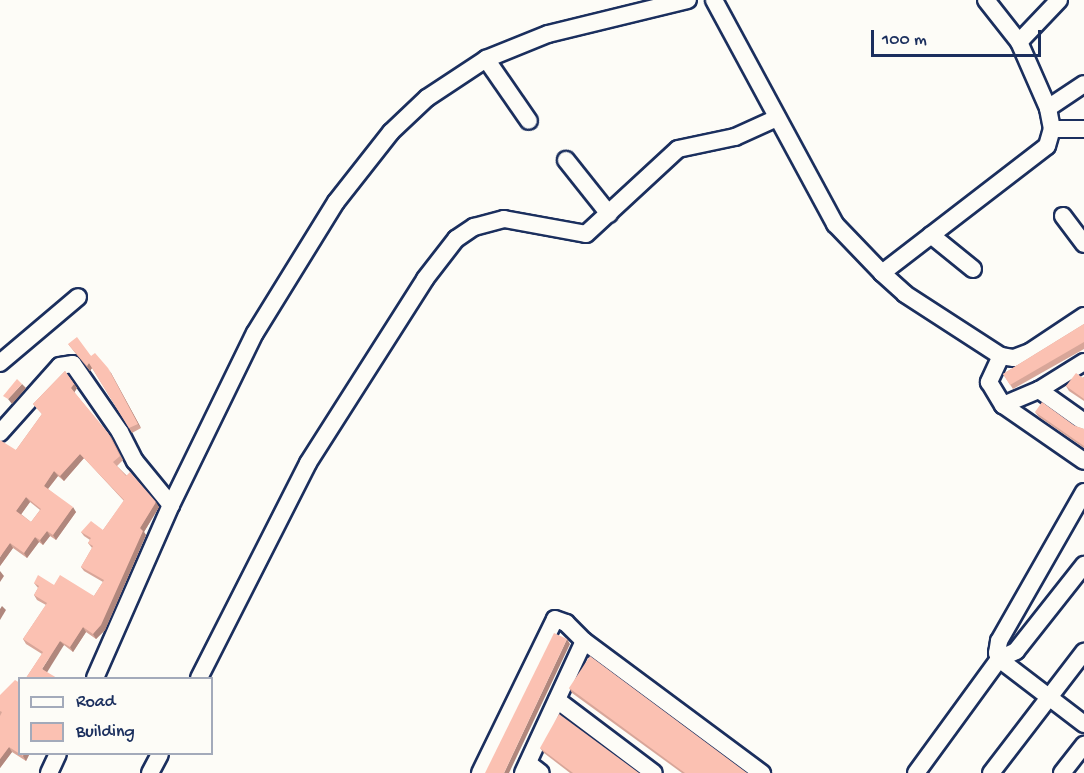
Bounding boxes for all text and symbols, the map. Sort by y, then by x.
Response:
scale bar [874,18,1044,56]
text: 100 m [882,30,927,51]
legend [18,677,213,755]
text: Road [76,692,115,713]
text: Building [76,722,135,743]

